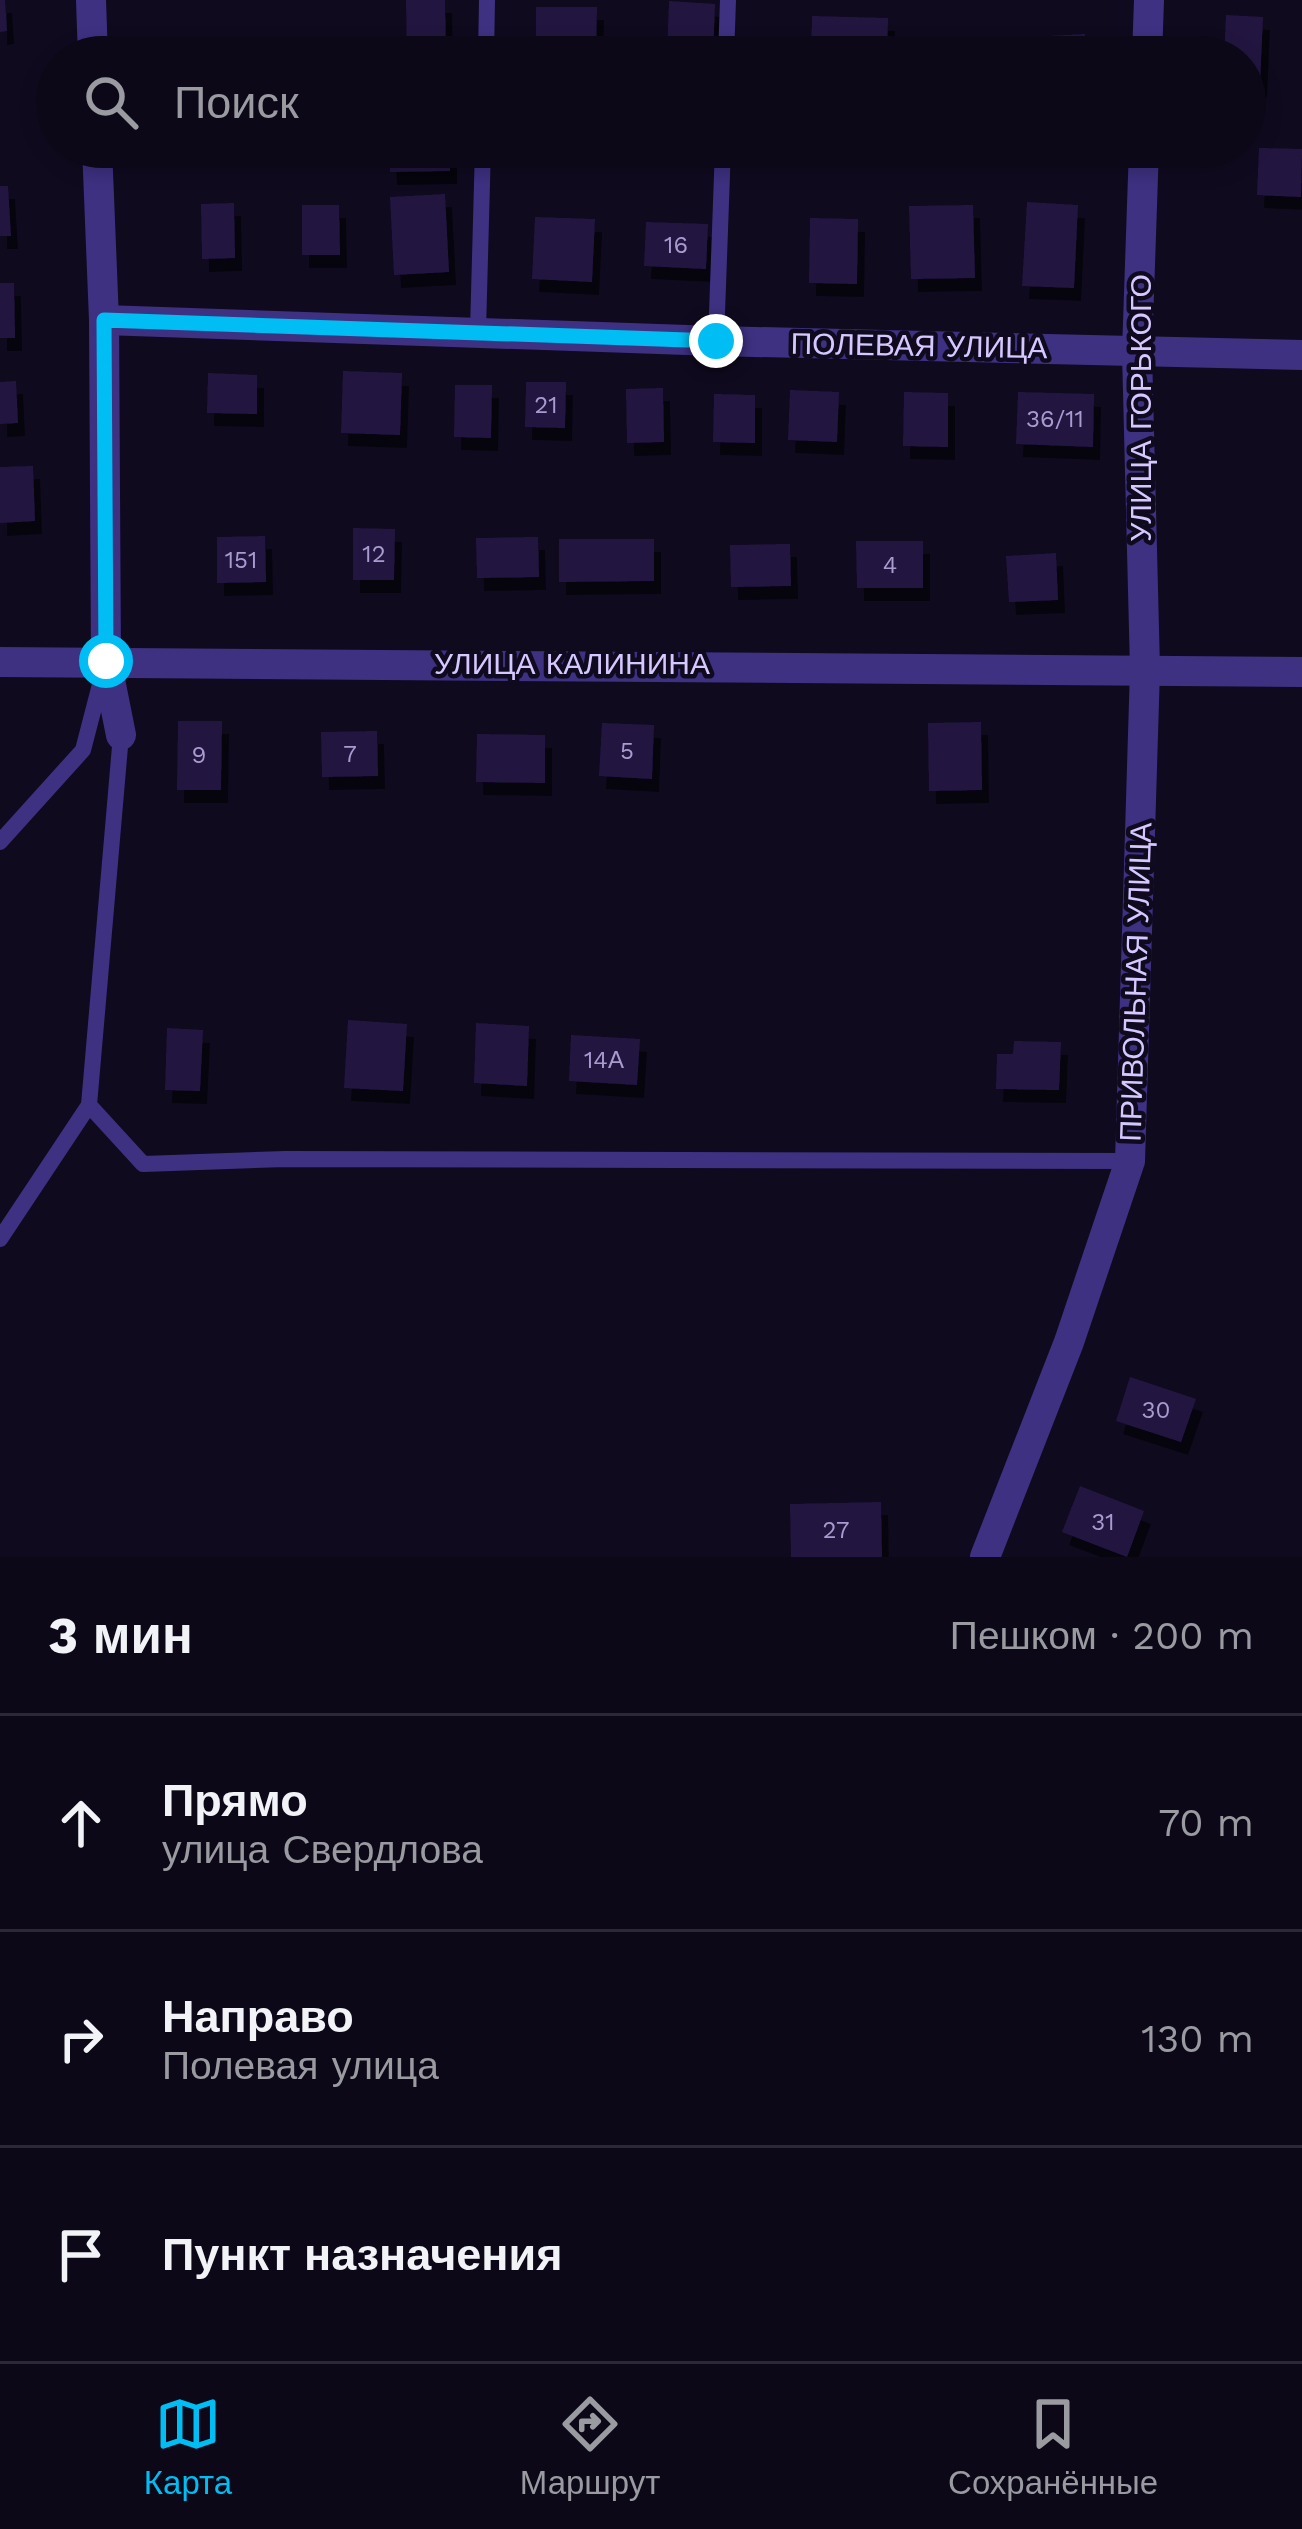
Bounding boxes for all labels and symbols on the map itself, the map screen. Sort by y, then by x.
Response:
house number: 16 [664,231,688,259]
street label: УЛИЦА ГОРЬКОГО [1123,274,1158,542]
route end [689,314,743,368]
street label: ПОЛЕВАЯ УЛИЦА [790,326,1048,365]
house number: 21 [534,391,558,419]
house number: 36/11 [1026,405,1084,433]
house number: 12 [362,540,386,568]
house number: 151 [225,546,257,574]
house number: 4 [883,551,897,579]
route start [79,634,133,688]
street label: УЛИЦА КАЛИНИНА [434,646,710,681]
house number: 5 [620,737,634,765]
house number: 7 [343,740,357,768]
house number: 9 [192,741,206,769]
street label: ПРИВОЛЬНАЯ УЛИЦА [1112,822,1159,1142]
house number: 14А [584,1046,624,1074]
house number: 30 [1142,1396,1170,1424]
house number: 31 [1091,1508,1115,1536]
house number: 27 [823,1516,849,1544]

